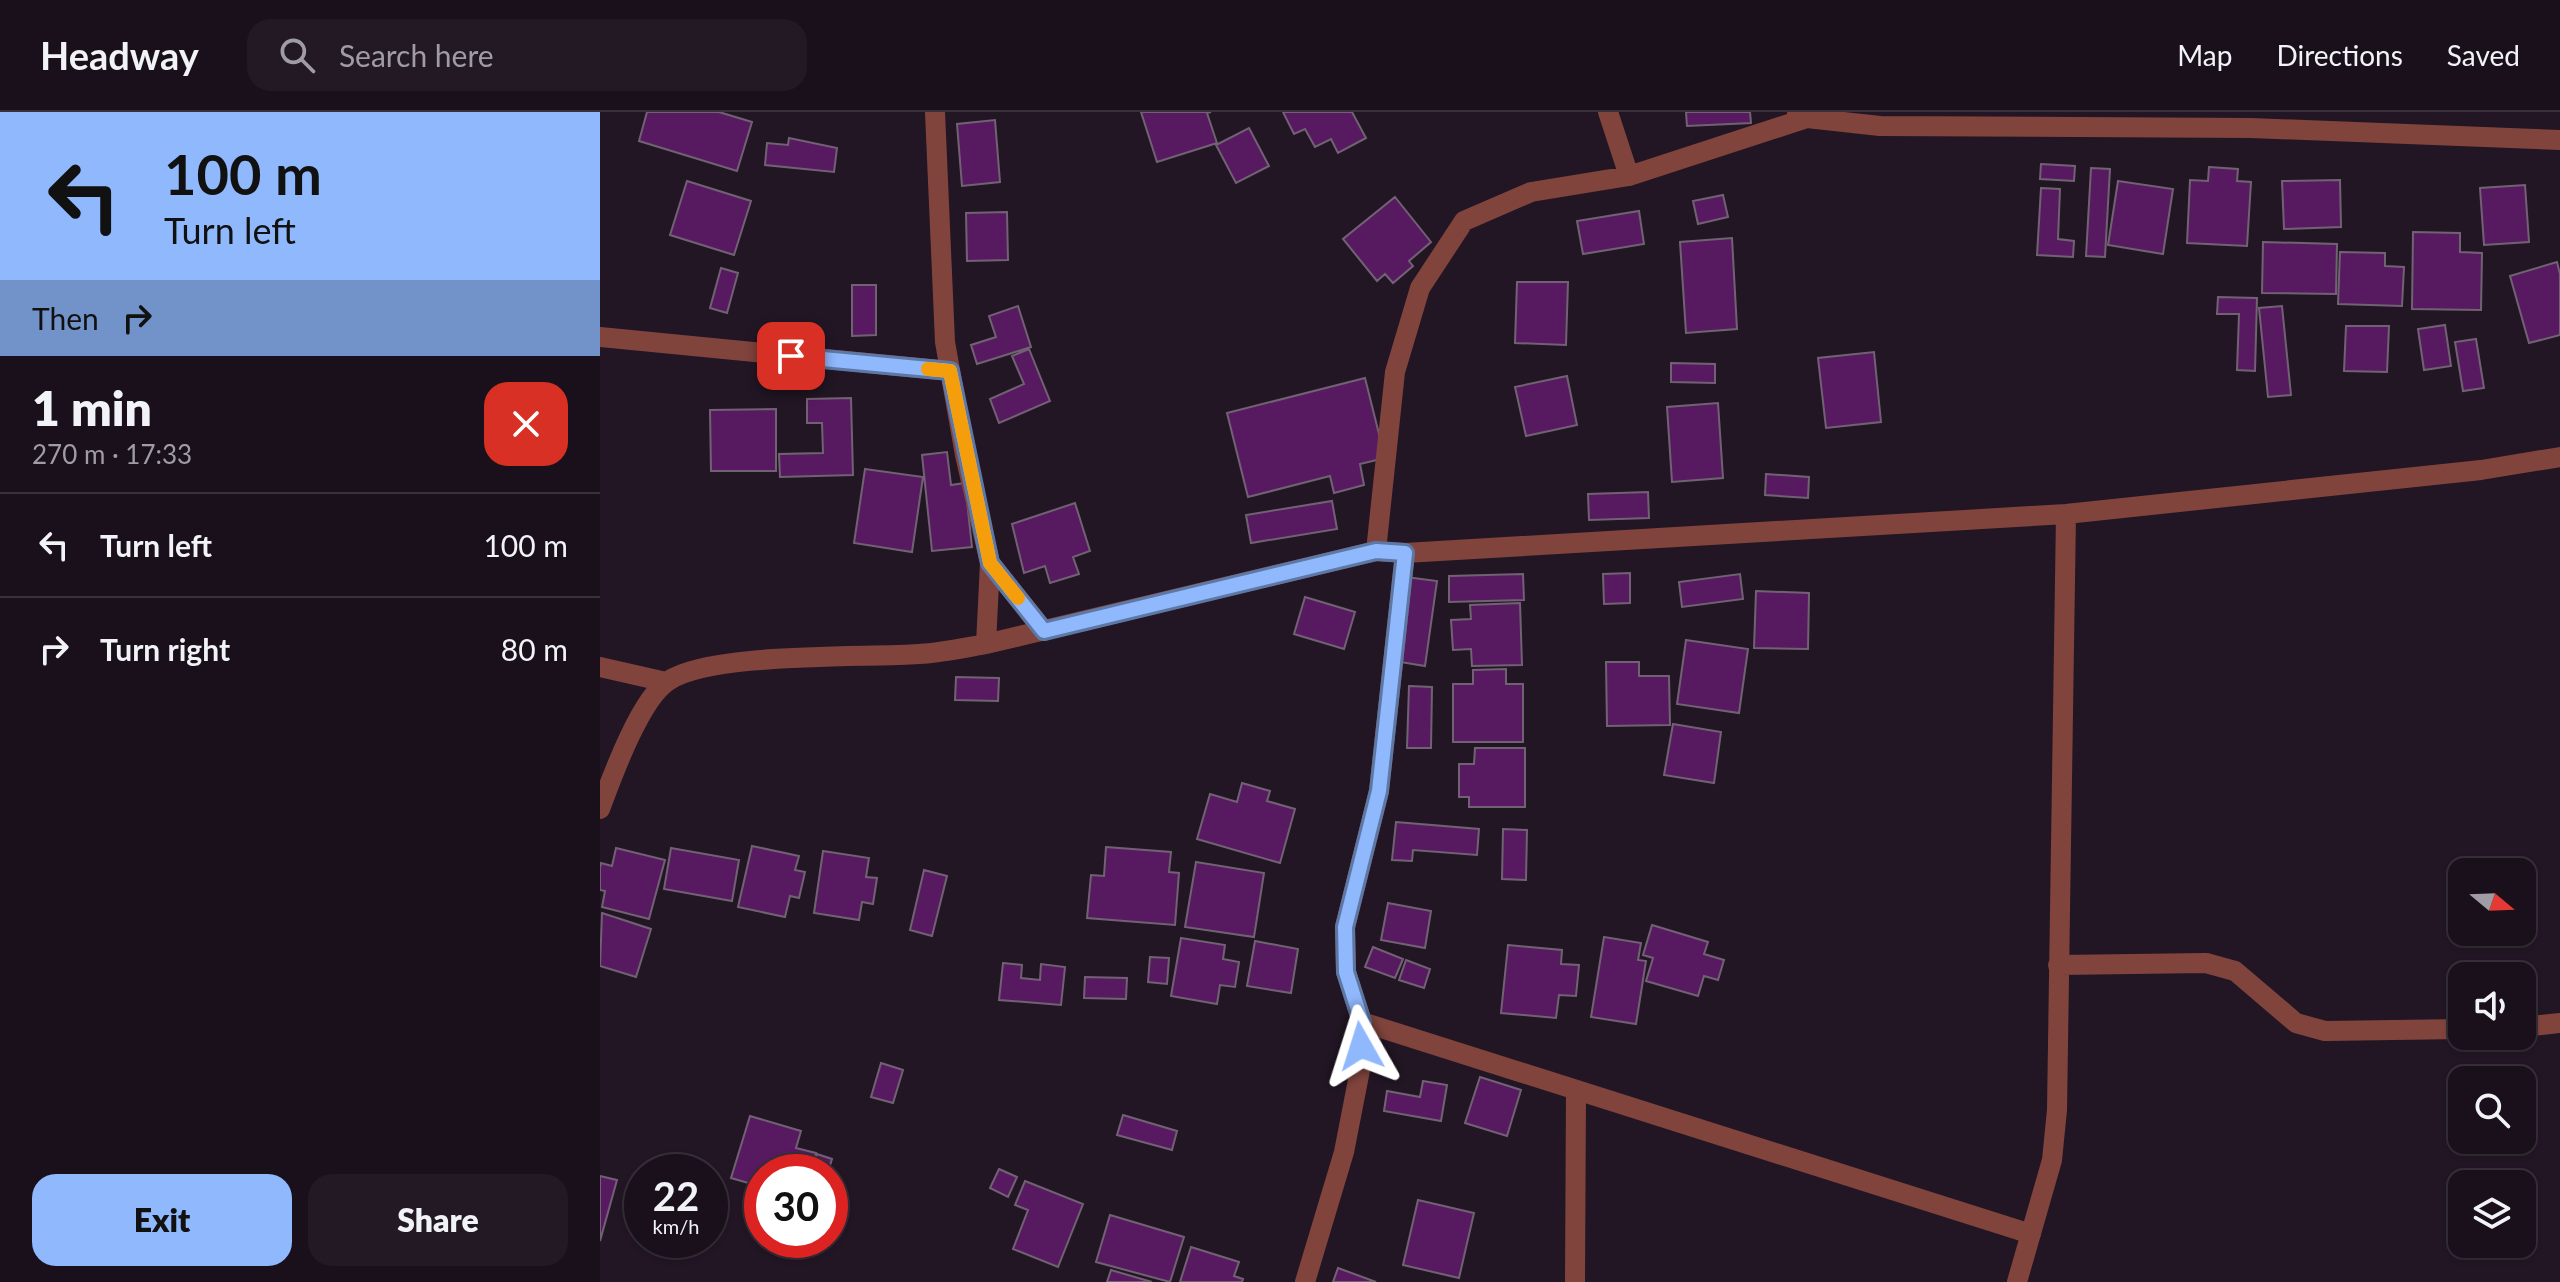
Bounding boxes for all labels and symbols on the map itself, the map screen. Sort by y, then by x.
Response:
pin [757,322,825,390]
north arrow [2448,858,2536,946]
position arrow [1319,1004,1403,1088]
speed limit sign: 30 [744,1154,848,1258]

